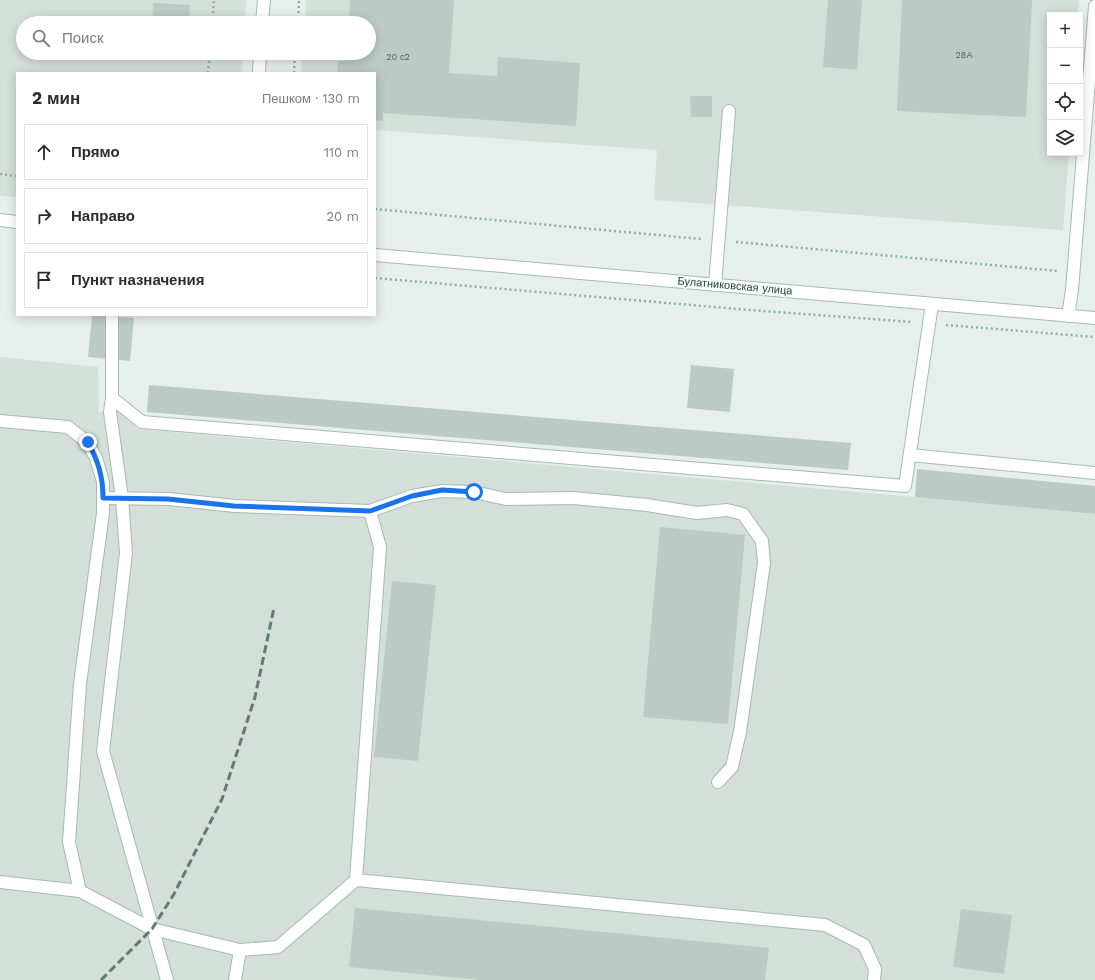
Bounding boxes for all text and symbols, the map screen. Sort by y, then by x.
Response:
map controls [1047,12,1083,156]
button: + [1047,12,1083,48]
search box [16,16,376,60]
icon: search [30,27,52,49]
text: Поиск [62,29,104,47]
button: − [1047,48,1083,84]
house number: 28А [956,50,972,60]
house number: 20 с2 [386,52,410,62]
button: locate [1047,84,1083,120]
text: 2 мин [32,88,80,108]
text: Пешком · 130 m [262,91,360,106]
button: layers [1047,120,1083,156]
icon: ahead [33,141,55,163]
text: Прямо [71,143,120,161]
text: 110 m [324,145,359,160]
icon: right [33,205,55,227]
text: Направо [71,207,135,225]
text: 20 m [327,209,359,224]
icon: arrive [33,269,55,291]
text: Пункт назначения [71,271,204,289]
street label: Булатниковская улица [677,275,794,298]
route end [79,433,97,451]
route start [465,483,483,501]

